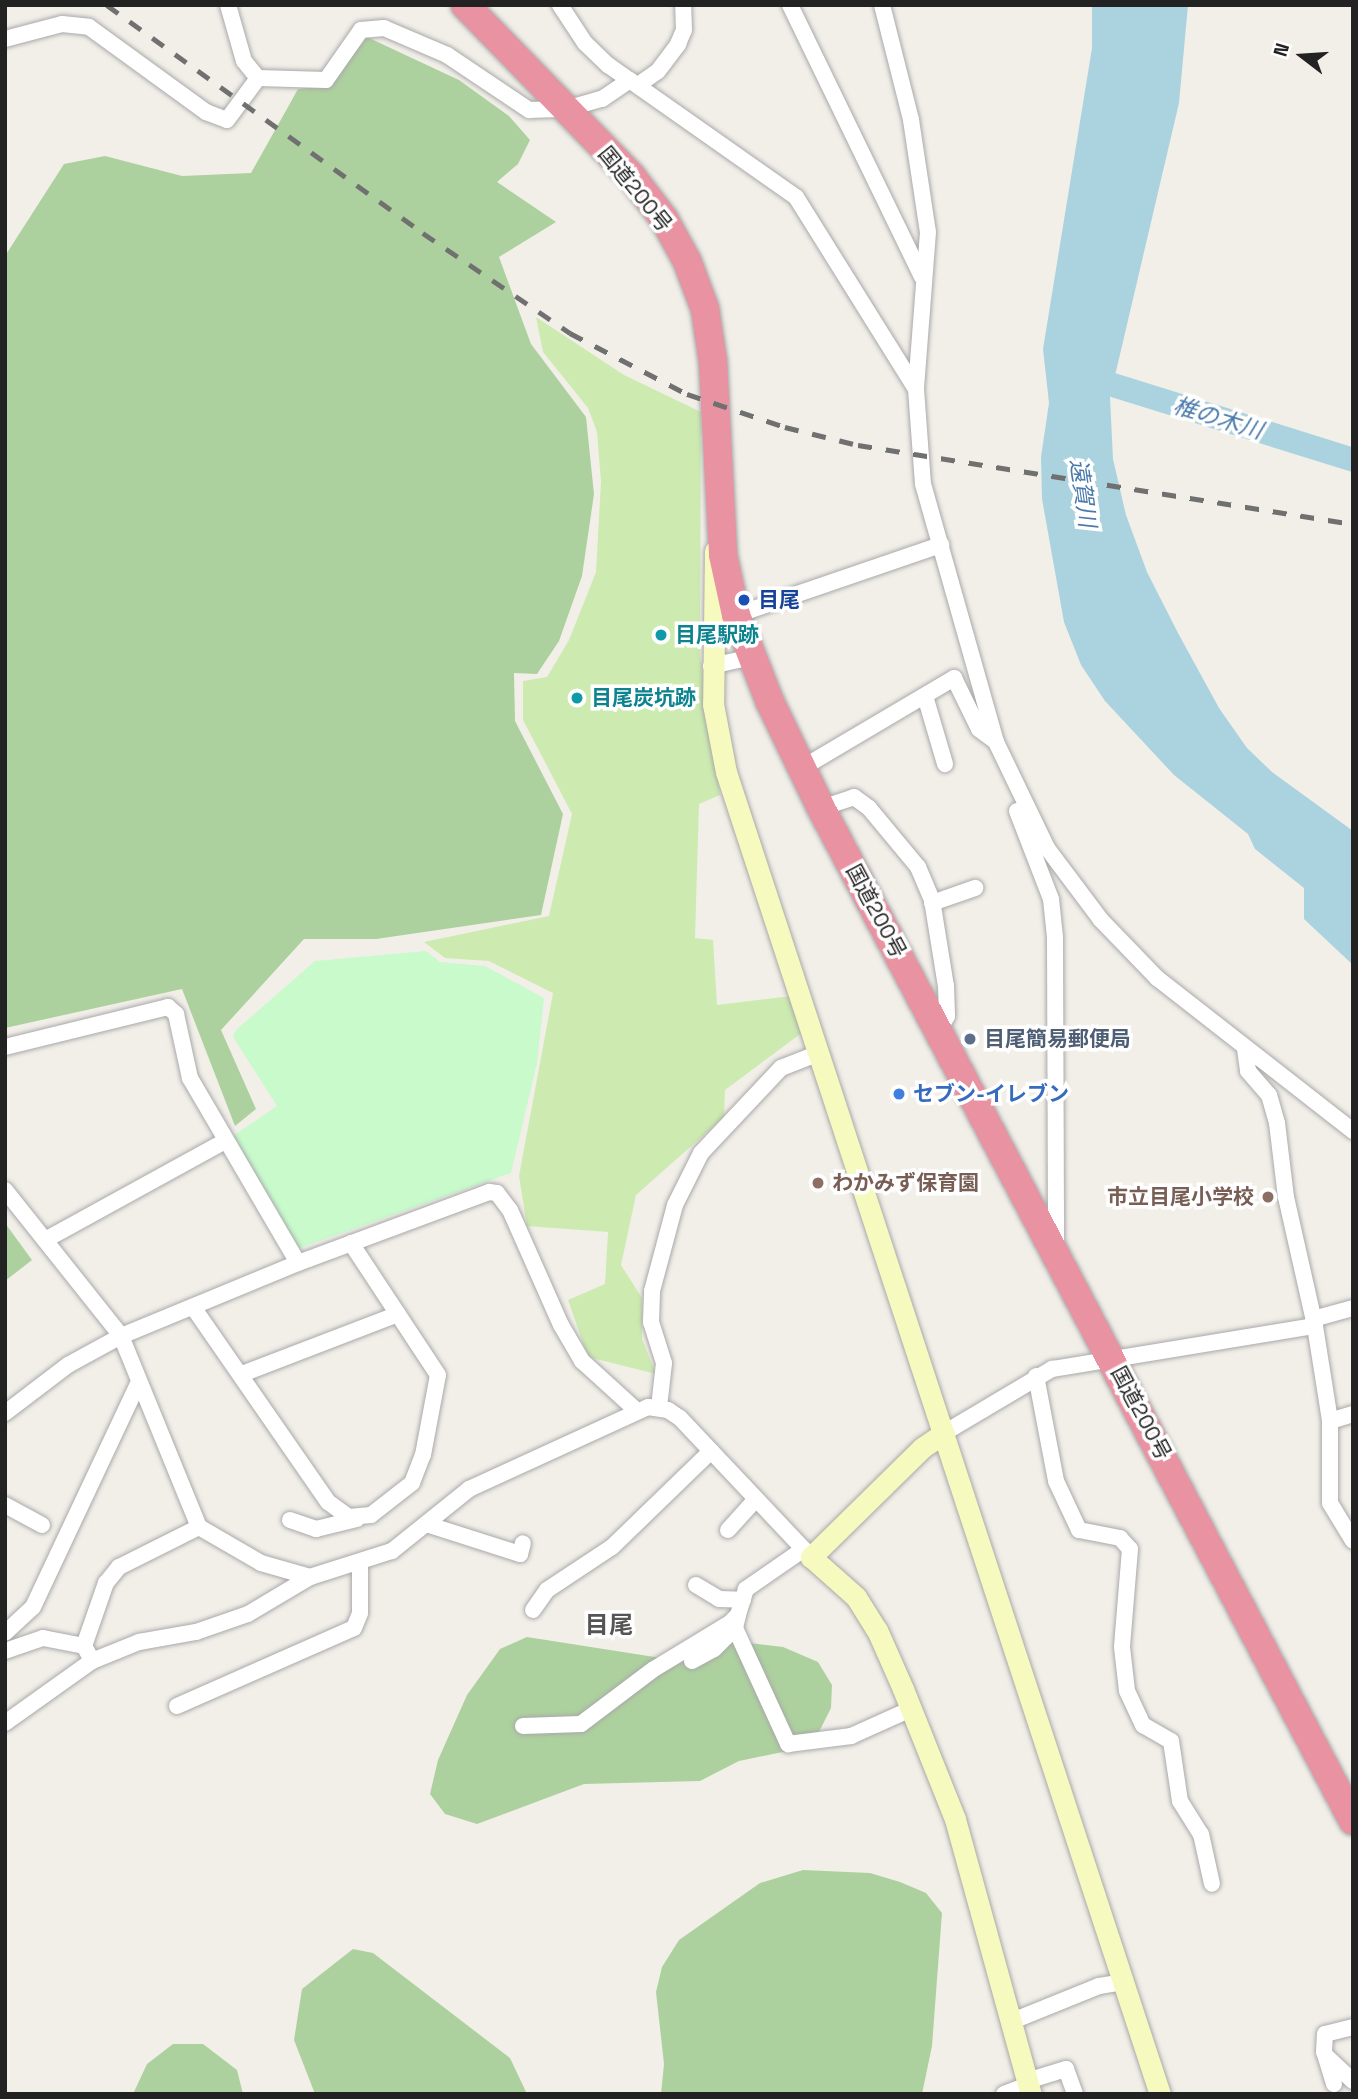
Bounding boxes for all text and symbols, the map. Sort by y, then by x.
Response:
north arrow [1267,21,1337,91]
text: N [1268,40,1295,59]
street label: 国道200号 [593,141,677,237]
water label: 椎の木川 [1170,391,1266,445]
water label: 遠賀川 [1065,457,1101,529]
place label: 目尾 [758,587,800,613]
marker: 目尾 [736,592,752,608]
place label: 目尾駅跡 [675,622,759,648]
marker: 目尾駅跡 [653,627,669,643]
place label: 目尾炭坑跡 [591,685,696,711]
marker: 目尾炭坑跡 [569,690,585,706]
street label: 国道200号 [841,860,911,962]
place label: 目尾簡易郵便局 [984,1026,1131,1052]
marker: 目尾簡易郵便局 [962,1031,978,1047]
place label: セブン-イレブン [913,1081,1069,1107]
marker: セブン-イレブン [891,1086,907,1102]
place label: わかみず保育園 [832,1170,979,1196]
marker: わかみず保育園 [810,1175,826,1191]
place label: 市立目尾小学校 [1107,1184,1254,1210]
marker: 市立目尾小学校 [1260,1189,1276,1205]
street label: 国道200号 [1106,1362,1176,1464]
district label: 目尾 [585,1611,633,1639]

